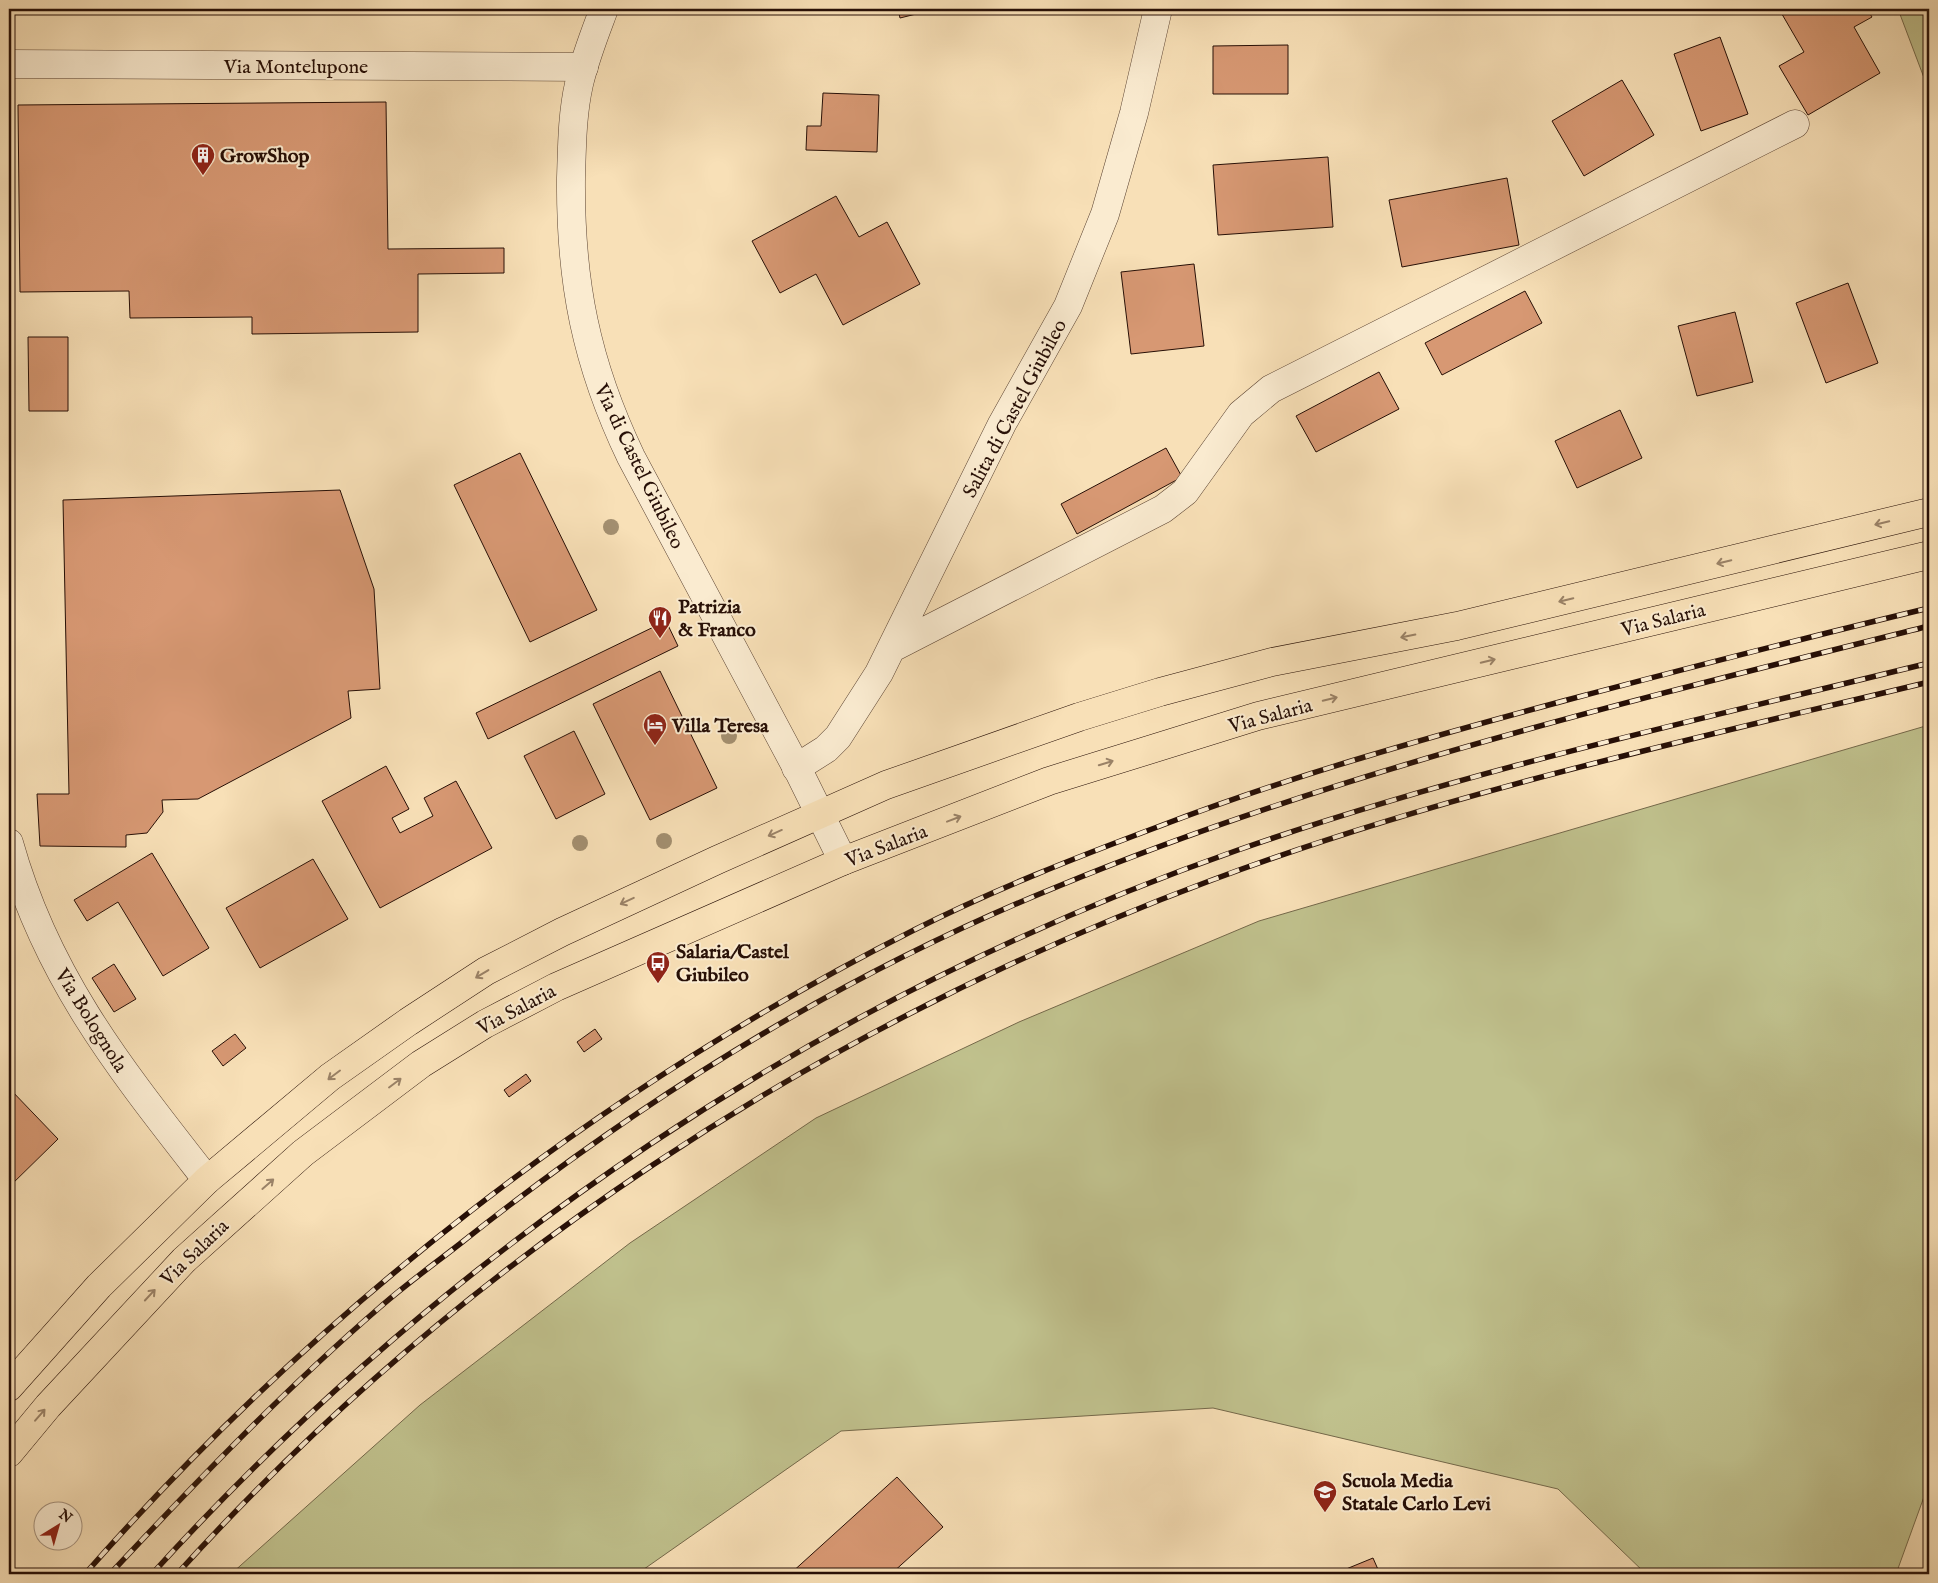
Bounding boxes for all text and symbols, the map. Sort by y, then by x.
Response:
street label: Via Montelupone [223,55,368,80]
building icon: GrowShop [190,142,216,176]
place label: GrowShop [220,144,310,169]
street label: Salita di Castel Giubileo [958,315,1073,502]
street label: Via di Castel Giubileo [587,379,690,553]
one-way arrow [1874,519,1890,529]
one-way arrow [1717,558,1733,567]
place label: Patrizia & Franco [678,595,756,643]
one-way arrow [1559,596,1575,605]
street label: Via Salaria [1618,598,1708,643]
restaurant icon: Patrizia & Franco [647,605,673,639]
one-way arrow [1400,631,1416,641]
one-way arrow [1479,656,1495,665]
street label: Via Salaria [1225,693,1315,740]
one-way arrow [1321,694,1337,703]
hotel icon: Villa Teresa [642,712,668,746]
place label: Villa Teresa [671,714,769,739]
one-way arrow [1098,758,1114,768]
one-way arrow [946,813,961,822]
street label: Via Salaria [841,819,931,874]
one-way arrow [768,829,783,839]
one-way arrow [620,896,635,906]
place label: Salaria/Castel Giubileo [676,940,789,988]
bus stop icon: Salaria/Castel Giubileo [645,950,671,984]
street label: Via Bolognola [48,963,133,1078]
one-way arrow [476,969,490,979]
street label: Via Salaria [472,979,561,1042]
one-way arrow [327,1070,341,1080]
one-way arrow [388,1078,402,1088]
one-way arrow [261,1178,274,1190]
street label: Via Salaria [155,1214,235,1293]
one-way arrow [144,1289,156,1302]
one-way arrow [34,1409,46,1422]
place label: Scuola Media Statale Carlo Levi [1342,1469,1491,1517]
school or university icon: Scuola Media Statale Carlo Levi [1312,1479,1338,1513]
north arrow [32,1500,82,1550]
text: N [54,1505,75,1527]

